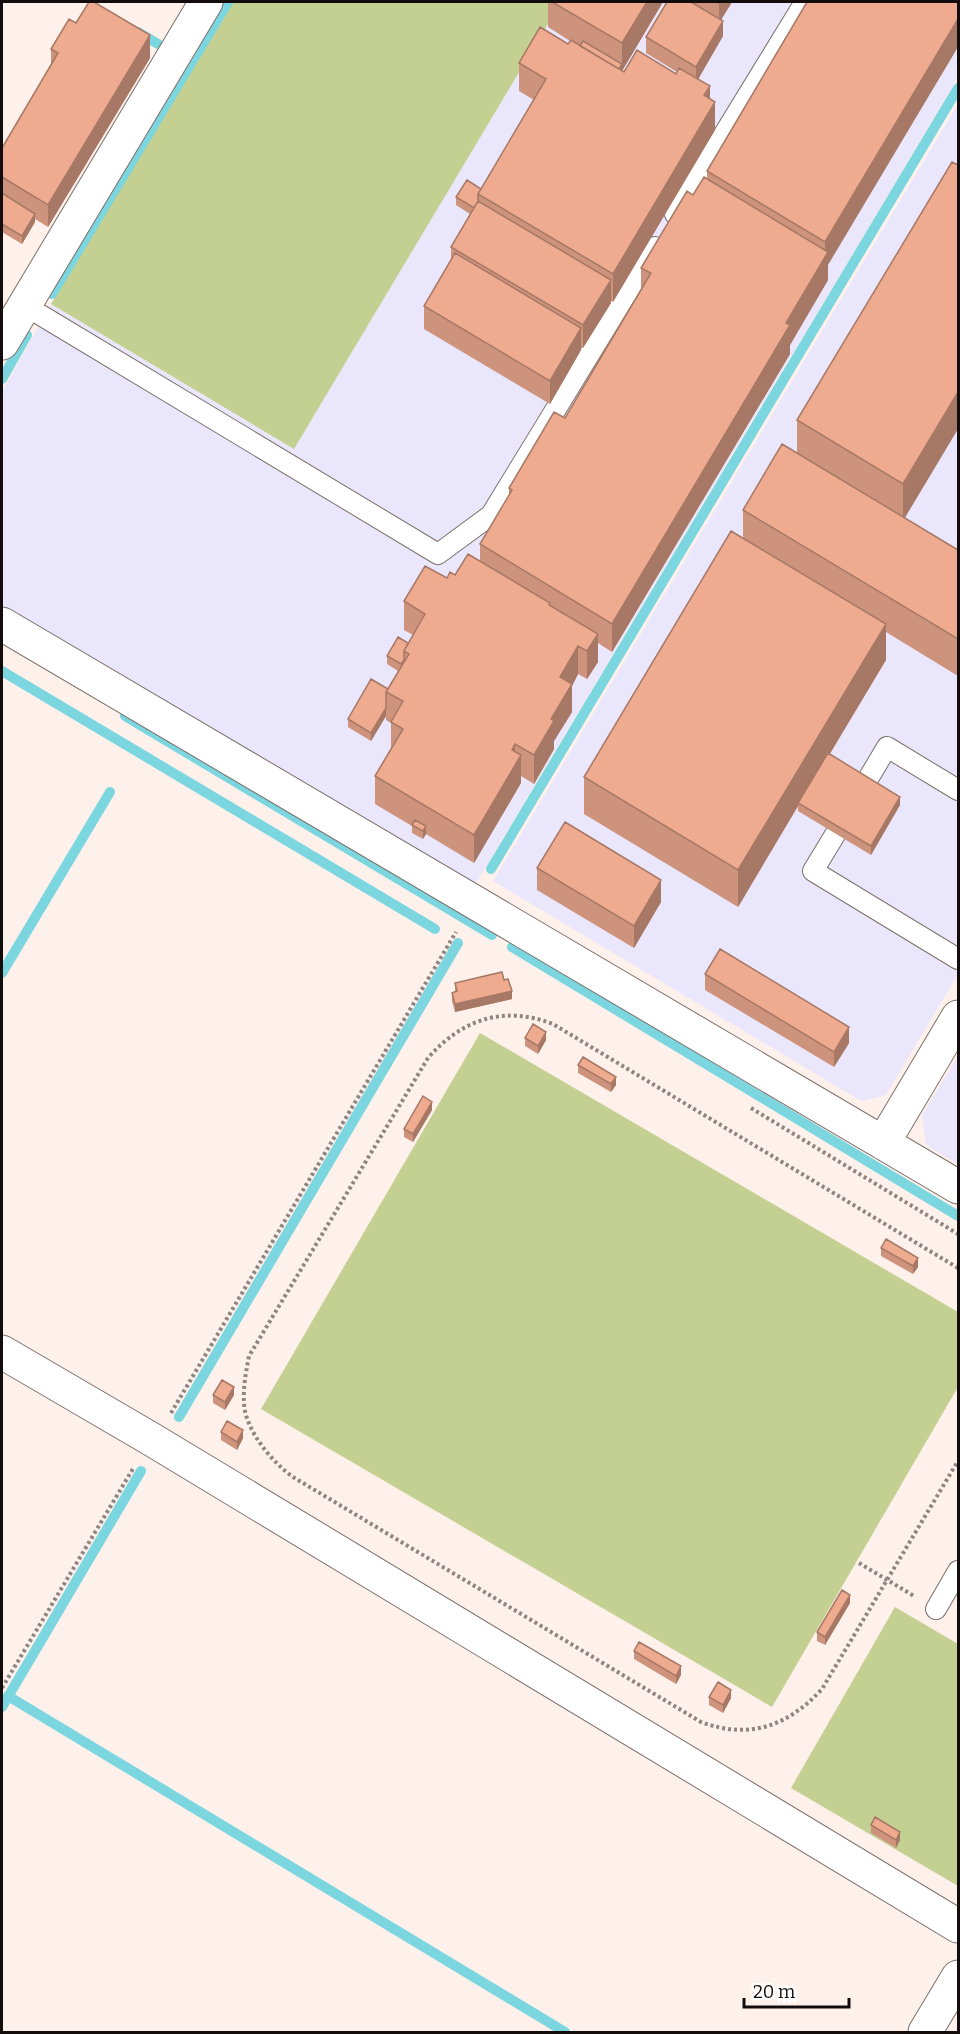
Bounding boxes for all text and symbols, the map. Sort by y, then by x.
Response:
scale bar [744,1971,849,2009]
text: 20 m [753,1981,795,2003]

